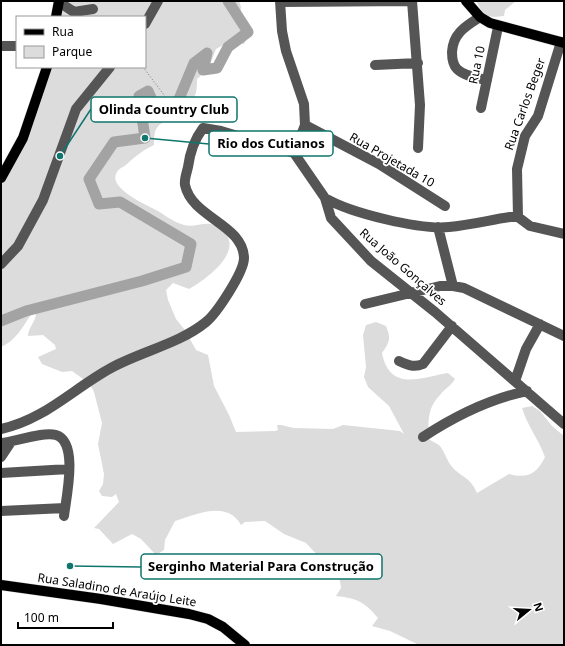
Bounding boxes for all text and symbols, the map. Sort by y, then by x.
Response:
legend [16,16,146,68]
text: Rua [52,23,74,40]
text: Parque [52,43,93,60]
street label: Rua 10 [464,44,489,85]
street label: Rua Carlos Beger [500,55,549,152]
callout: Olinda Country Club [91,97,237,122]
text: Olinda Country Club [99,100,229,118]
street label: Rua Projetada 10 [346,128,438,191]
callout: Rio dos Cutianos [209,131,333,156]
text: Rio dos Cutianos [217,134,325,152]
street label: Rua João Gonçalves [356,224,451,309]
callout: Serginho Material Para Construção [141,554,382,579]
text: Serginho Material Para Construção [148,557,374,575]
street label: Rua Saladino de Araújo Leite [36,569,198,611]
north arrow [509,590,549,630]
text: N [530,600,548,613]
scale bar [18,604,113,630]
text: 100 m [24,609,59,626]

